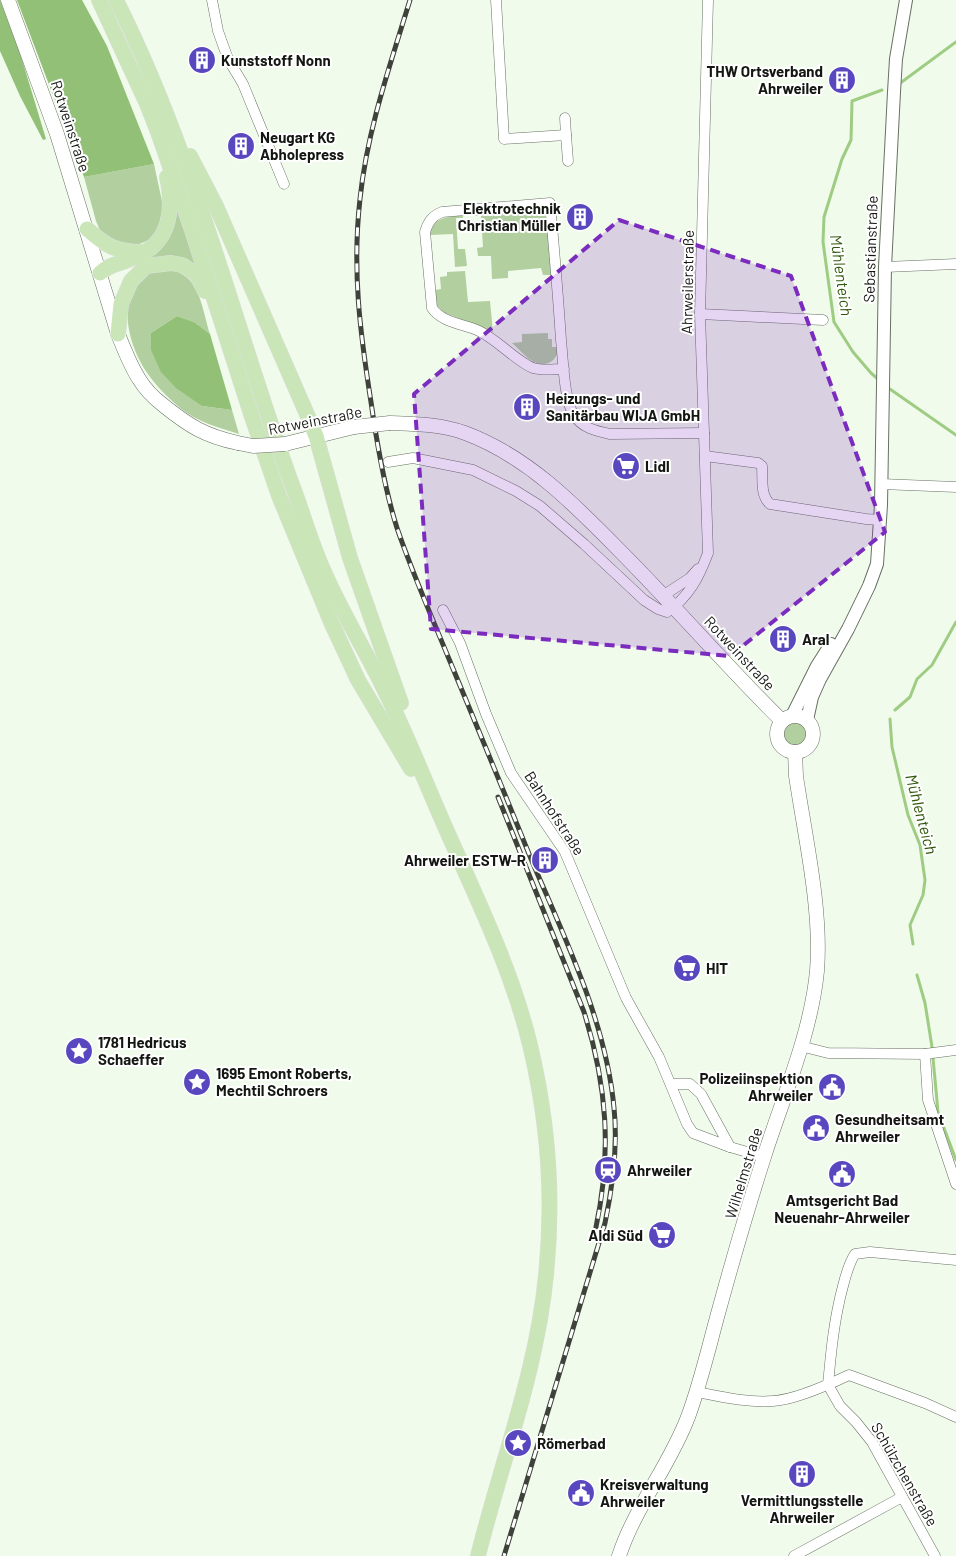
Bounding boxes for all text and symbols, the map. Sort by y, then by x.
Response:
building icon: Kunststoff Nonn [187,45,217,75]
place label: Kunststoff Nonn [221,51,331,69]
place label: THW Ortsverband Ahrweiler [707,62,823,97]
building icon: THW Ortsverband Ahrweiler [827,65,857,95]
street label: Rotweinstraße [48,78,94,174]
place label: Neugart KG Abholepress [260,128,344,163]
building icon: Neugart KG Abholepress [226,131,256,161]
street label: Sebastianstraße [859,195,881,303]
place label: Elektrotechnik Christian Müller [458,199,561,234]
building icon: Elektrotechnik Christian Müller [565,202,595,232]
street label: Ahrweilerstraße [677,230,697,334]
water label: Mühlenteich [827,233,857,317]
place label: Heizungs- und Sanitärbau WIJA GmbH [546,389,700,424]
building icon: Heizungs- und Sanitärbau WIJA GmbH [512,392,542,422]
street label: Rotweinstraße [267,402,363,438]
supermarket icon: Lidl [611,451,641,481]
place label: Lidl [645,457,670,475]
street label: Rotweinstraße [701,612,779,694]
building icon: Aral [768,624,798,654]
place label: Aral [802,630,829,648]
street label: Bahnhofstraße [521,768,589,858]
water label: Mühlenteich [902,772,942,856]
building icon: Ahrweiler ESTW-R [530,845,560,875]
place label: Ahrweiler ESTW-R [404,851,526,869]
supermarket icon: HIT [672,953,702,983]
place label: HIT [706,959,728,977]
place label: 1781 Hedricus Schaeffer [98,1033,187,1068]
place icon: 1781 Hedricus Schaeffer [64,1036,94,1066]
place label: 1695 Emont Roberts, Mechtil Schroers [216,1064,352,1099]
place icon: 1695 Emont Roberts, Mechtil Schroers [182,1067,212,1097]
place label: Polizeiinspektion Ahrweiler [699,1069,813,1104]
public building icon: Polizeiinspektion Ahrweiler [817,1072,847,1102]
place label: Gesundheitsamt Ahrweiler [835,1110,944,1145]
public building icon: Gesundheitsamt Ahrweiler [801,1113,831,1143]
street label: Wilhelmstraße [721,1125,765,1221]
station icon: Ahrweiler [593,1155,623,1185]
public building icon: Amtsgericht Bad Neuenahr-Ahrweiler [827,1159,857,1189]
place label: Ahrweiler [627,1161,692,1179]
place label: Amtsgericht Bad Neuenahr-Ahrweiler [774,1191,910,1226]
supermarket icon: Aldi Süd [647,1220,677,1250]
place label: Aldi Süd [588,1226,643,1244]
street label: Schülzchenstraße [868,1419,942,1529]
place icon: Römerbad [503,1428,533,1458]
place label: Römerbad [537,1434,606,1452]
building icon: Vermittlungsstelle Ahrweiler [787,1459,817,1489]
place label: Kreisverwaltung Ahrweiler [600,1475,709,1510]
public building icon: Kreisverwaltung Ahrweiler [566,1478,596,1508]
place label: Vermittlungsstelle Ahrweiler [741,1491,863,1526]

